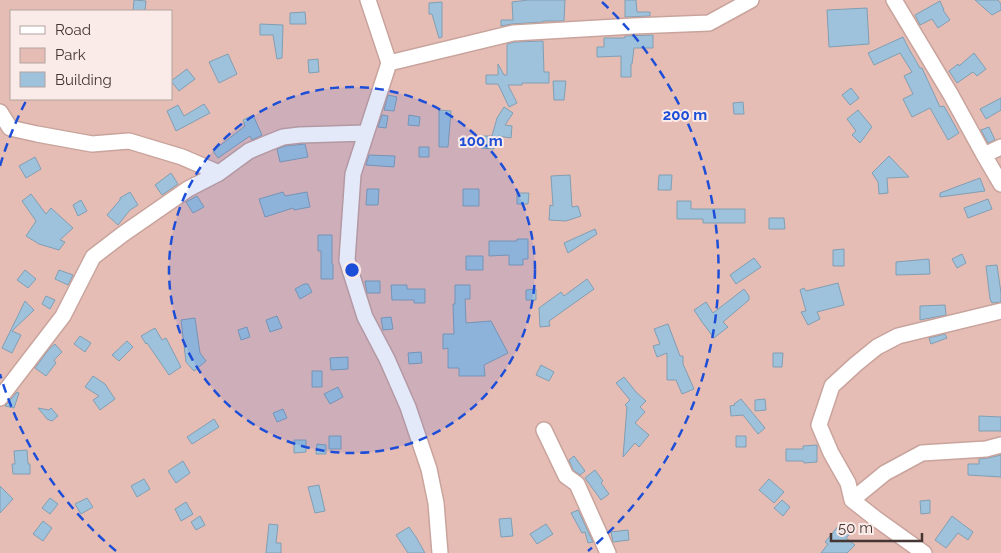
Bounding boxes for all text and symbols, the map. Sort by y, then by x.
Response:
legend [10,10,172,100]
text: Road [55,21,91,39]
text: Park [55,46,86,64]
text: Building [55,71,112,89]
text: 200 m [663,106,707,124]
text: 100 m [459,132,503,150]
centre of rings [343,261,361,279]
scale bar [831,510,922,542]
text: 50 m [838,519,873,537]

